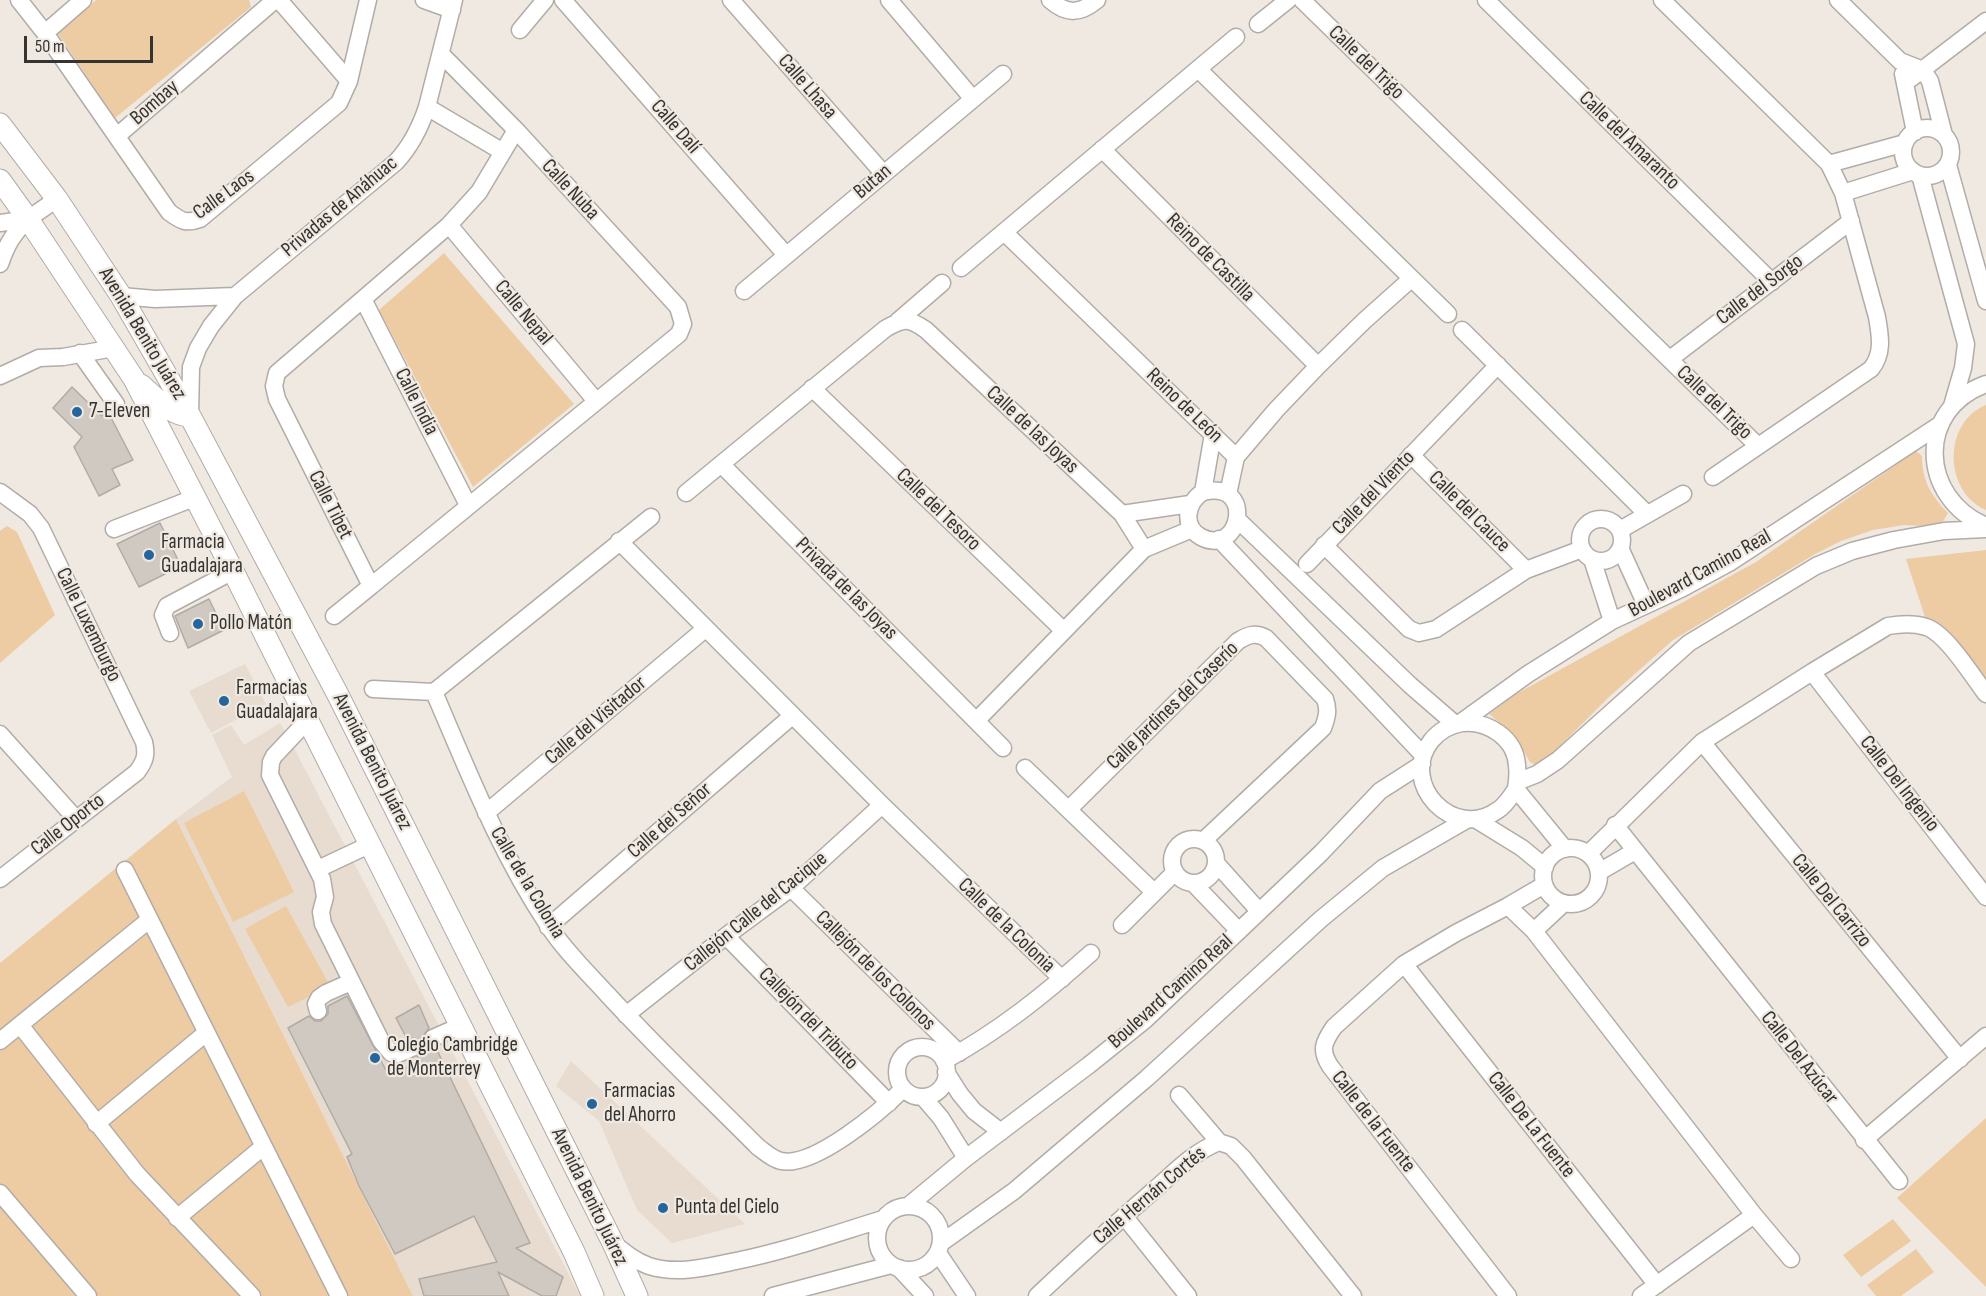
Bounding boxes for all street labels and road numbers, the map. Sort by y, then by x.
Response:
street label: Calle del Trigo [1323,21,1409,105]
street label: Calle Lhasa [772,49,842,125]
street label: Bombay [125,75,185,131]
street label: Calle del Amaranto [1573,87,1685,195]
street label: Calle Dalí [645,95,705,159]
street label: Privadas de Anáhuac [277,151,403,263]
street label: Calle Nuba [536,154,604,226]
street label: Butan [849,159,897,205]
street label: Calle Laos [188,164,260,226]
street label: Reino de Castilla [1160,208,1260,308]
street label: Calle del Sorgo [1712,249,1808,331]
street label: Avenida Benito Juárez [93,263,191,405]
street label: Calle Nepal [488,275,558,351]
street label: Calle del Trigo [1671,361,1757,445]
street label: Reino de León [1140,363,1228,449]
street label: Calle India [389,364,443,440]
street label: Calle de las Joyas [981,381,1083,479]
street label: Calle del Viento [1327,445,1421,541]
street label: Calle del Tesoro [890,463,986,557]
street label: Calle del Cauce [1423,466,1515,558]
street label: Calle Tibet [302,467,358,543]
street label: Boulevard Camino Real [1624,524,1776,624]
street label: Privada de las Joyas [790,533,902,645]
street label: Calle Luxemburgo [50,564,126,686]
street label: Calle Jardines del Caserío [1102,637,1244,775]
street label: Calle del Visitador [540,671,652,771]
street label: Avenida Benito Juárez [327,689,417,835]
street label: Calle Del Ingenio [1854,731,1944,837]
street label: Calle del Señor [623,778,717,864]
street label: Calle Oporto [26,788,110,862]
street label: Calle de la Colonia [484,823,570,943]
street label: Callejón Calle del Cacique [679,846,833,978]
street label: Calle Del Carrizo [1786,849,1876,953]
street label: Calle de la Colonia [952,873,1060,979]
street label: Callejón de los Colonos [810,906,940,1036]
street label: Boulevard Camino Real [1104,929,1238,1055]
street label: Callejón del Tributo [753,962,863,1076]
street label: Calle Del Azúcar [1755,1006,1843,1110]
street label: Calle de la Fuente [1325,1066,1421,1178]
street label: Calle De La Fuente [1482,1067,1580,1183]
street label: Avenida Benito Juárez [545,1124,633,1270]
street label: Calle Hernán Cortés [1089,1142,1211,1250]

